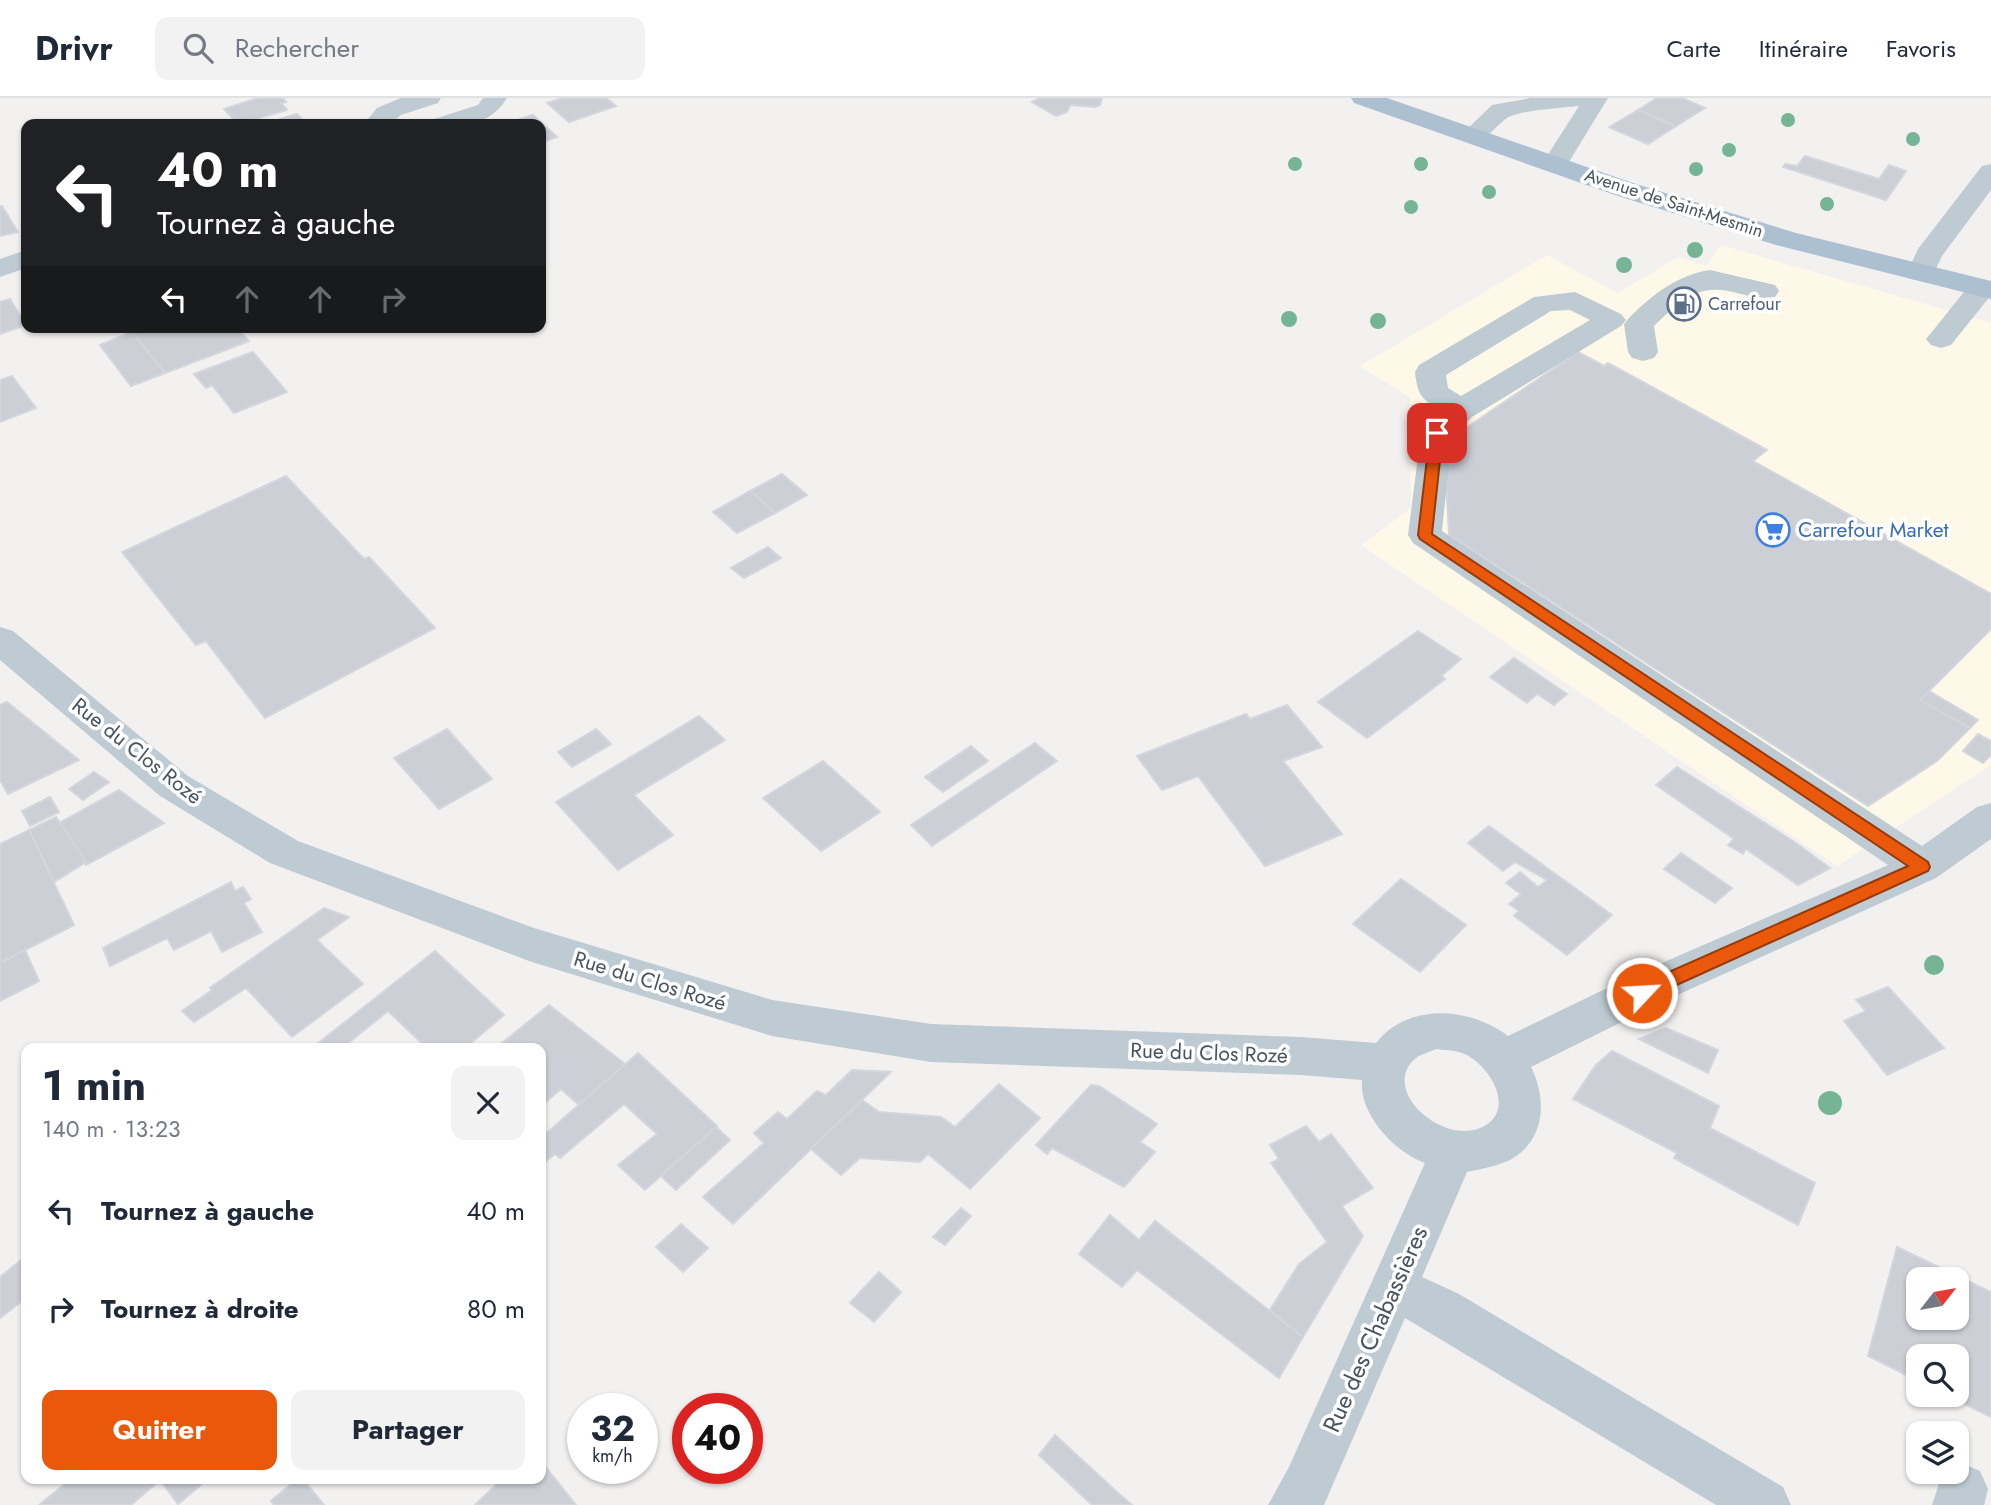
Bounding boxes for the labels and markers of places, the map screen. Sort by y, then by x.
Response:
fuel station icon: Carrefour [1665,285,1703,323]
place label: Carrefour [1708,291,1782,317]
pin [1407,403,1467,463]
supermarket icon: Carrefour Market [1754,511,1792,549]
place label: Carrefour Market [1798,515,1949,545]

